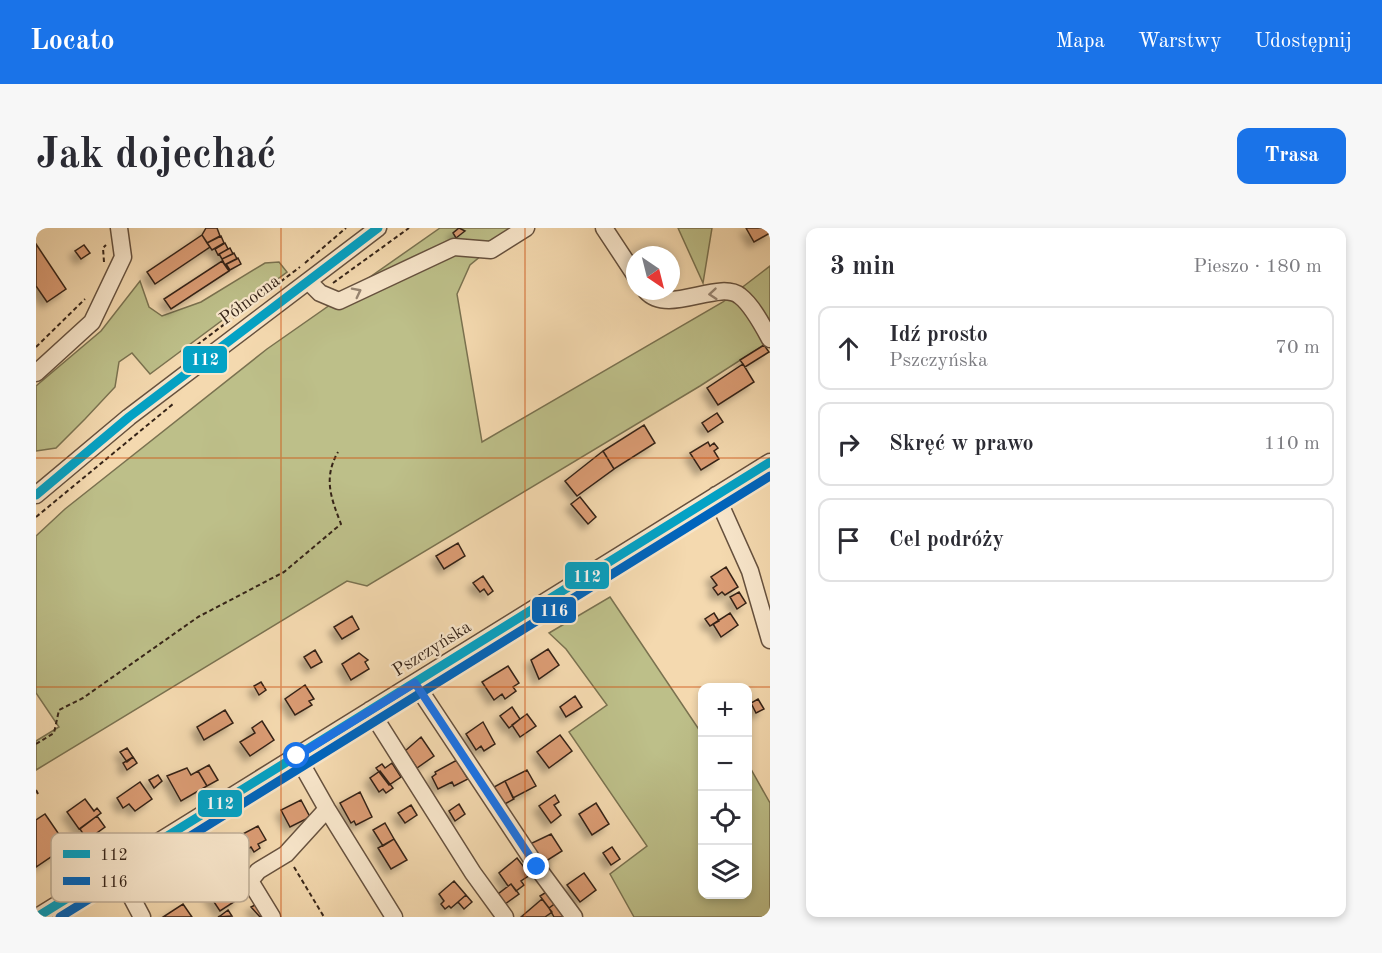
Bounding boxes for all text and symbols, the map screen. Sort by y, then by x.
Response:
text: Locato [30,28,115,56]
text: Mapa [1056,31,1105,52]
text: Warstwy [1138,31,1222,52]
text: Udostępnij [1255,31,1352,52]
button: Trasa [1237,128,1346,184]
text: Jak dojechać [36,135,277,177]
north arrow [626,246,680,300]
text: 3 min [830,254,895,280]
text: Pieszo · 180 m [1193,257,1322,277]
street label: Północna [217,272,284,328]
one-way arrow [709,287,718,300]
one-way arrow [351,288,362,299]
text: Idź prosto [889,324,988,346]
icon: ahead [832,332,865,365]
text: 70 m [1275,338,1320,358]
line badge: 112 [182,345,228,374]
text: Pszczyńska [889,351,988,371]
text: 112 [191,353,219,369]
icon: right [832,428,865,461]
text: Skręć w prawo [889,433,1034,455]
text: 110 m [1264,434,1320,454]
icon: arrive [832,524,865,557]
text: Cel podróży [889,529,1004,551]
line badge: 112 [564,561,610,590]
text: 112 [573,570,601,586]
line badge: 116 [531,596,577,624]
text: 116 [540,604,568,620]
street label: Pszczyńska [389,618,475,680]
map controls [698,683,752,899]
button: + [698,683,752,737]
button: − [698,737,752,791]
route start [283,742,309,768]
line badge: 112 [197,789,243,818]
button: locate [698,791,752,845]
text: 112 [206,797,234,813]
legend [51,833,249,902]
button: layers [698,845,752,899]
text: 112 [100,848,128,864]
route end [523,853,549,879]
text: 116 [100,875,128,891]

